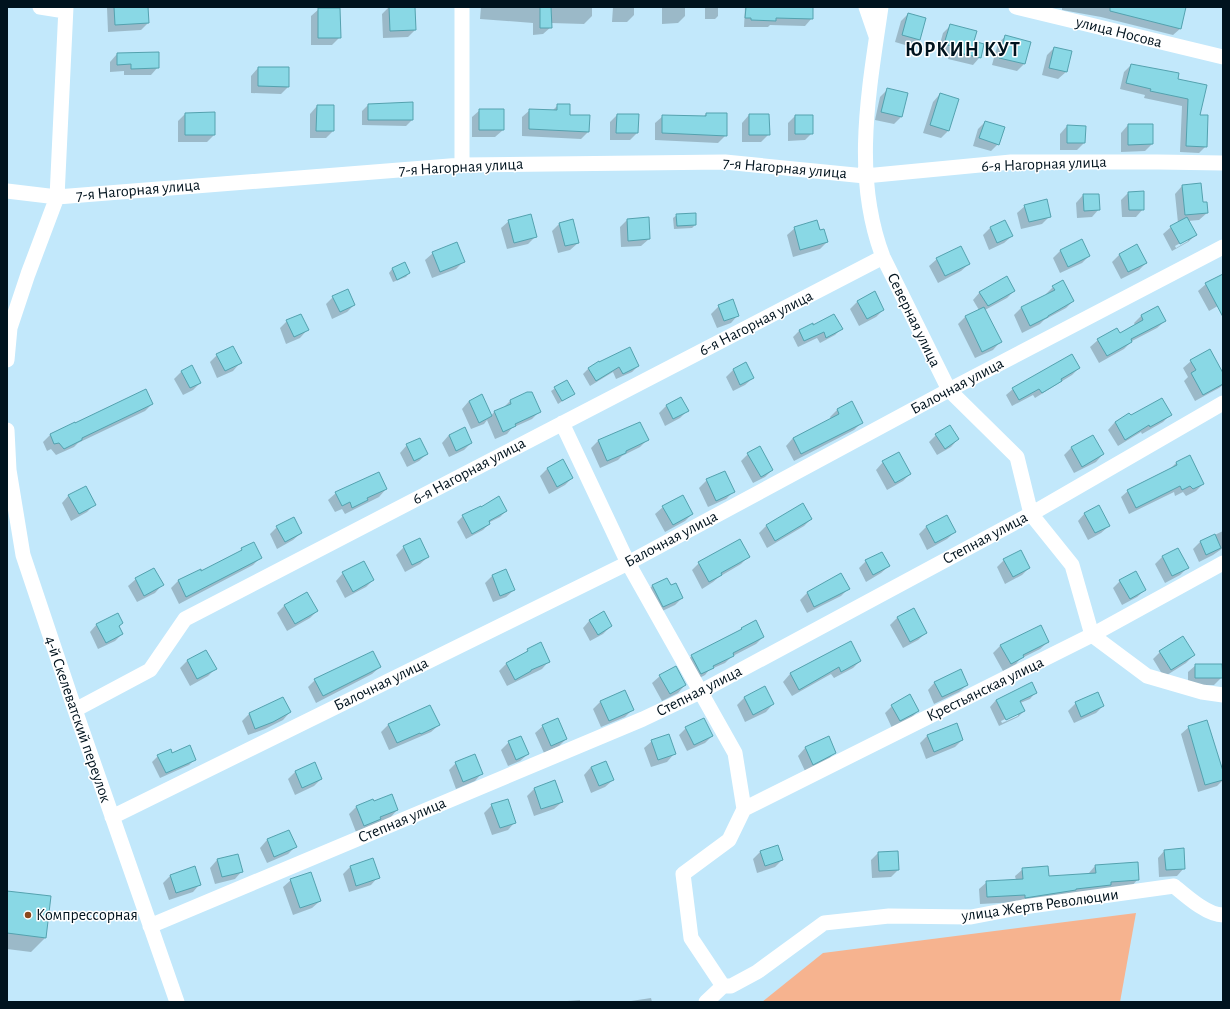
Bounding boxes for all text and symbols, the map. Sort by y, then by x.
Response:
street label: улица Носова [1073,13,1164,51]
district label: ЮРКИН КУТ [905,40,1021,60]
street label: 6-я Нагорная улица [981,154,1107,175]
street label: 7-я Нагорная улица [722,155,848,182]
street label: 7-я Нагорная улица [398,156,524,179]
street label: 7-я Нагорная улица [75,177,201,204]
street label: Северная улица [883,270,944,370]
street label: 6-я Нагорная улица [697,287,816,359]
street label: Балочная улица [908,355,1007,418]
street label: 6-я Нагорная улица [410,435,529,508]
street label: Балочная улица [622,508,721,571]
street label: Степная улица [940,509,1031,568]
street label: 4-й Скелеватский переулок [41,634,114,805]
street label: Балочная улица [331,654,431,715]
street label: Крестьянская улица [924,654,1046,725]
street label: Степная улица [654,663,745,720]
street label: Степная улица [356,794,449,847]
street label: улица Жертв Революции [960,886,1120,925]
place label: Компрессорная [36,907,138,923]
marker: Компрессорная [23,910,33,920]

